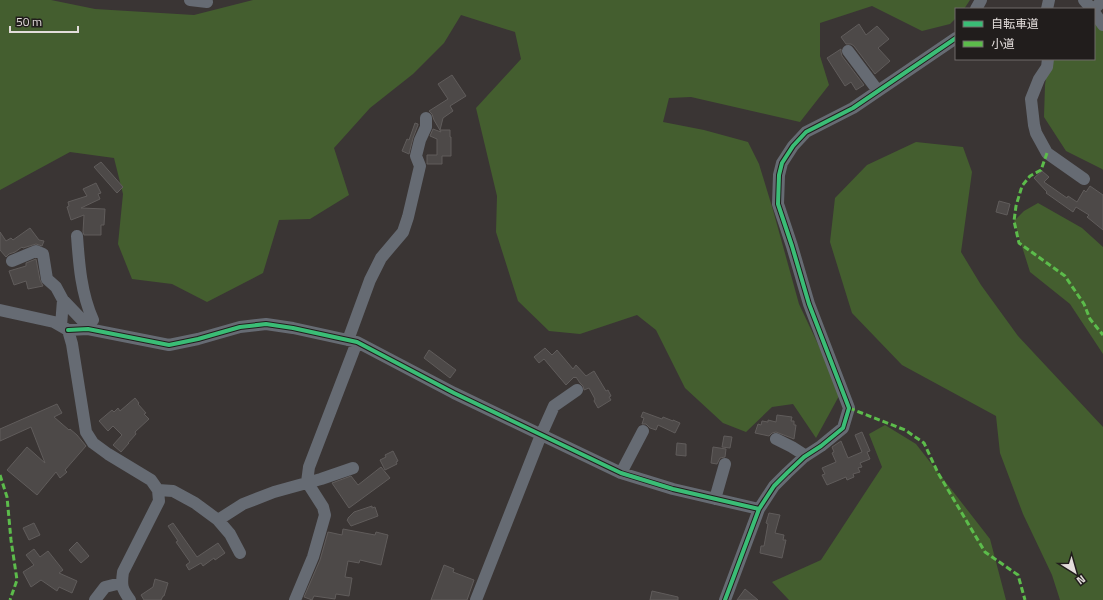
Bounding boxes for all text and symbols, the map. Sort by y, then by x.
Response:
scale bar [10,8,78,34]
legend [955,8,1095,60]
text: 50 m [16,12,42,31]
text: 自転車道 [991,14,1039,33]
text: 小道 [991,34,1015,53]
north arrow [1055,552,1095,592]
text: N [1073,571,1089,589]

